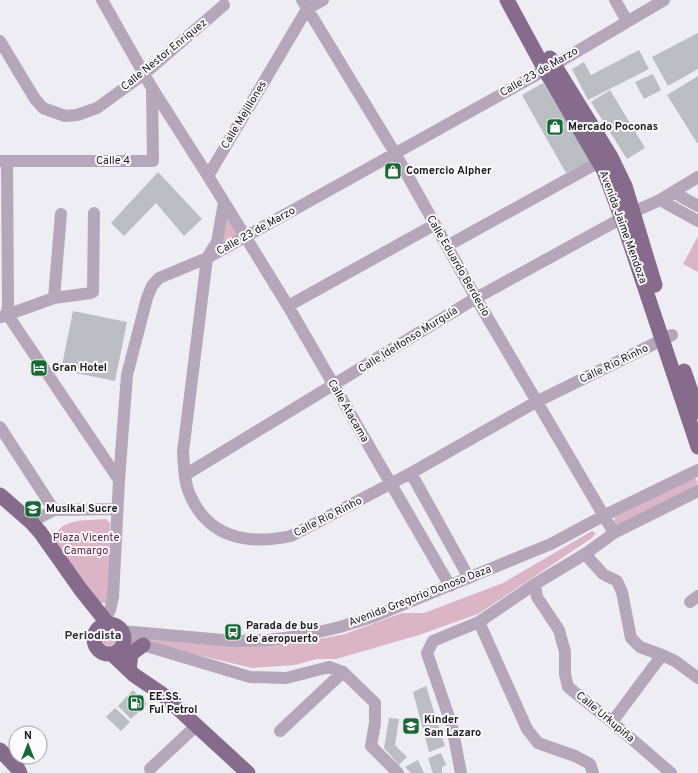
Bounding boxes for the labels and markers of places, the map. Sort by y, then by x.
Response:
shop icon: Mercado Poconas [545,117,565,137]
place label: Mercado Poconas [568,120,658,134]
shop icon: Comercio Alpher [383,161,403,181]
place label: Comercio Alpher [406,164,492,178]
hotel icon: Gran Hotel [29,358,49,378]
place label: Gran Hotel [52,361,107,375]
school or university icon: Musikal Sucre [23,499,43,519]
place label: Musikal Sucre [46,502,118,516]
place label: Parada de bus de aeropuerto [246,619,318,646]
bus stop icon: Parada de bus de aeropuerto [223,622,243,642]
place label: EE.SS. Ful Petrol [149,690,197,717]
fuel station icon: EE.SS. Ful Petrol [126,693,146,713]
place label: Kinder San Lazaro [424,713,481,740]
school or university icon: Kinder San Lazaro [401,716,421,736]

